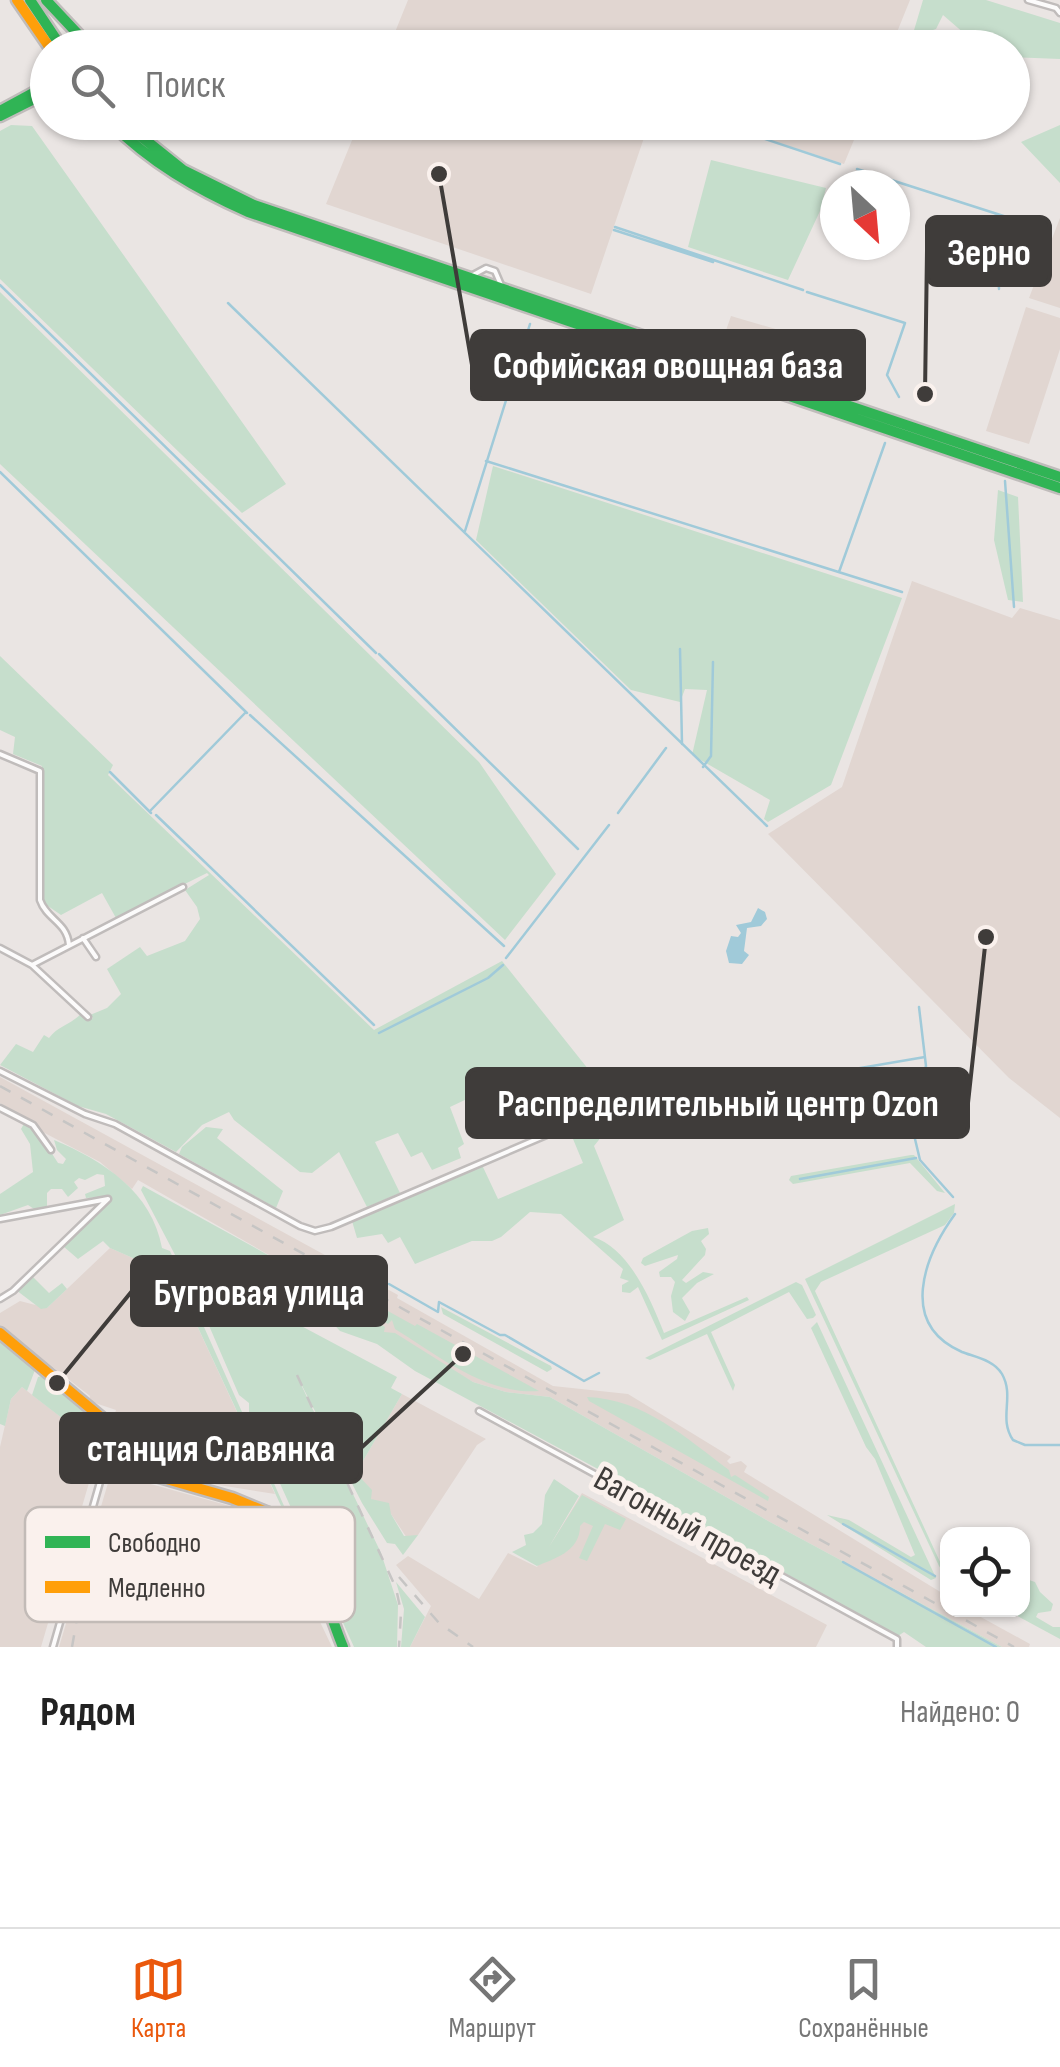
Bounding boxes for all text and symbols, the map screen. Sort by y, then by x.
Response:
search box [30,30,1030,140]
icon: search [65,58,120,113]
text: Поиск [145,63,225,108]
north arrow [820,170,910,260]
callout: Зерно [927,217,1050,285]
text: Зерно [947,231,1031,276]
callout: Софийская овощная база [472,331,864,399]
text: Софийская овощная база [493,344,843,389]
callout: Распределительный центр Ozon [467,1069,968,1137]
text: Распределительный центр Ozon [497,1082,939,1127]
callout: Бугровая улица [132,1257,386,1325]
text: Бугровая улица [154,1271,364,1316]
callout: станция Славянка [61,1414,361,1482]
text: станция Славянка [87,1427,335,1472]
street label: Вагонный проезд [586,1457,789,1596]
legend [25,1507,355,1622]
text: Свободно [108,1527,201,1560]
map controls [940,1527,1030,1617]
button: locate [940,1527,1030,1617]
text: Медленно [108,1572,206,1605]
text: Рядом [40,1687,136,1738]
text: Найдено: 0 [900,1693,1020,1732]
tab: Карта [131,1952,186,2045]
tab: Маршрут [448,1952,536,2045]
tab: Сохранённые [798,1952,929,2045]

